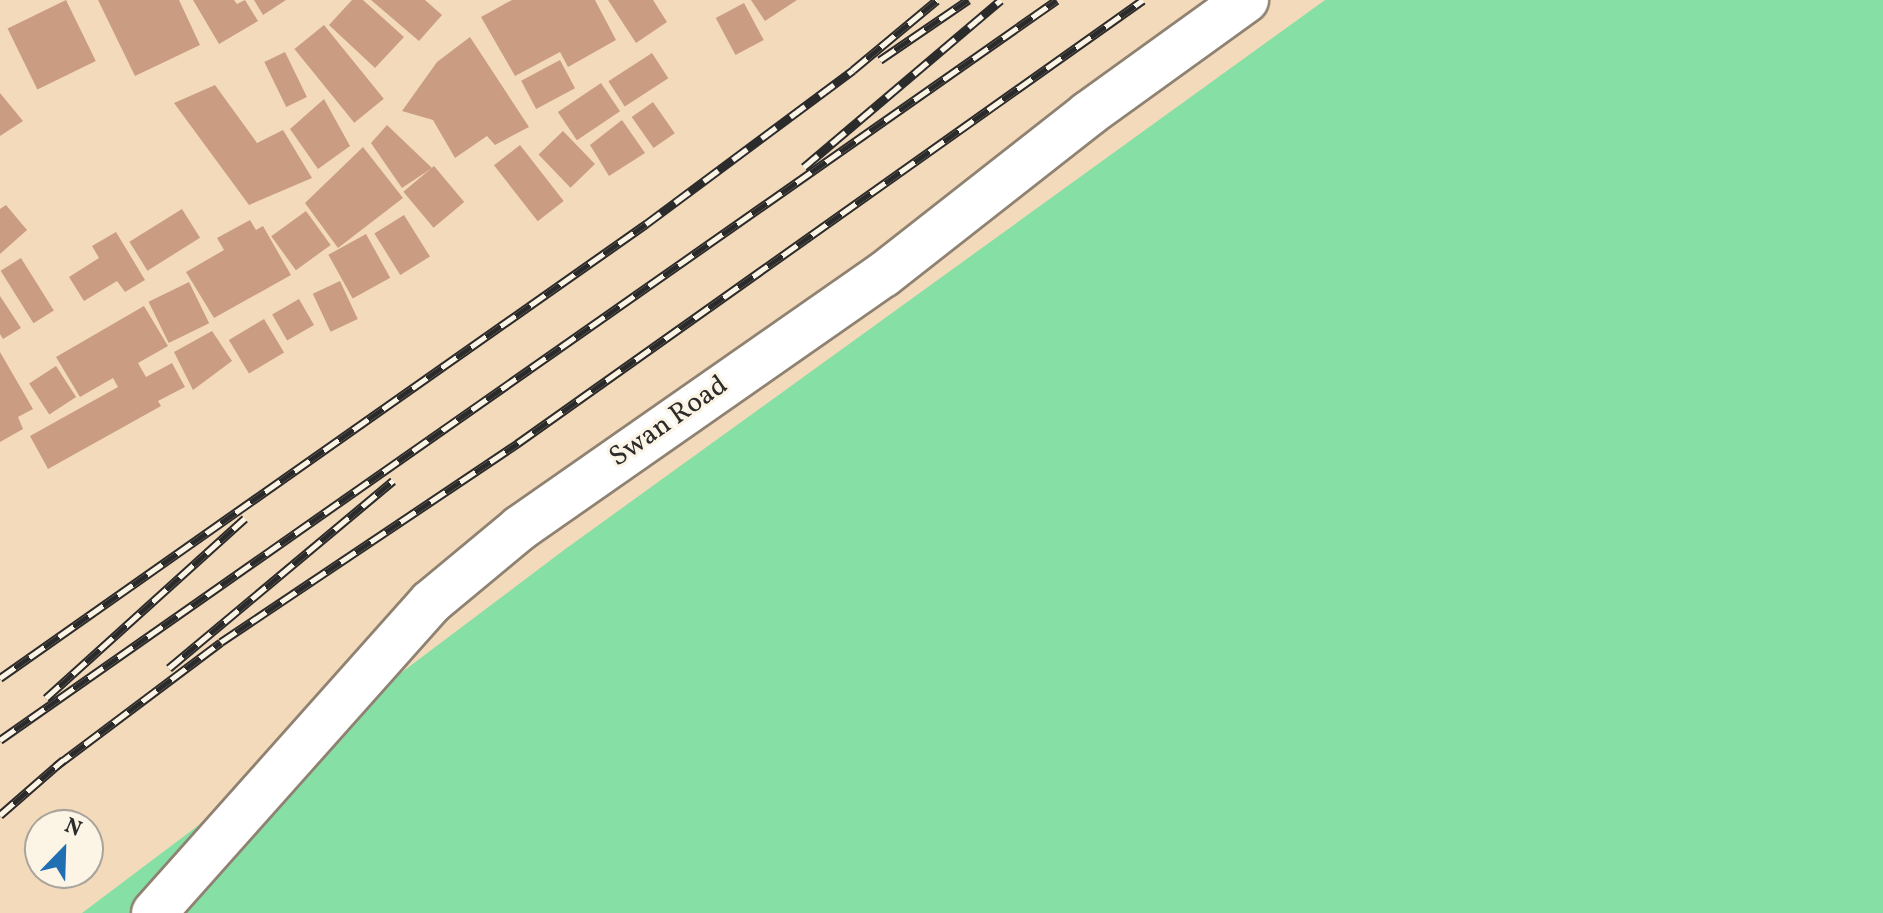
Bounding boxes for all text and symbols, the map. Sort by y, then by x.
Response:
street label: Swan Road [603,369,735,475]
north arrow [24,809,104,889]
text: N [59,811,86,846]

